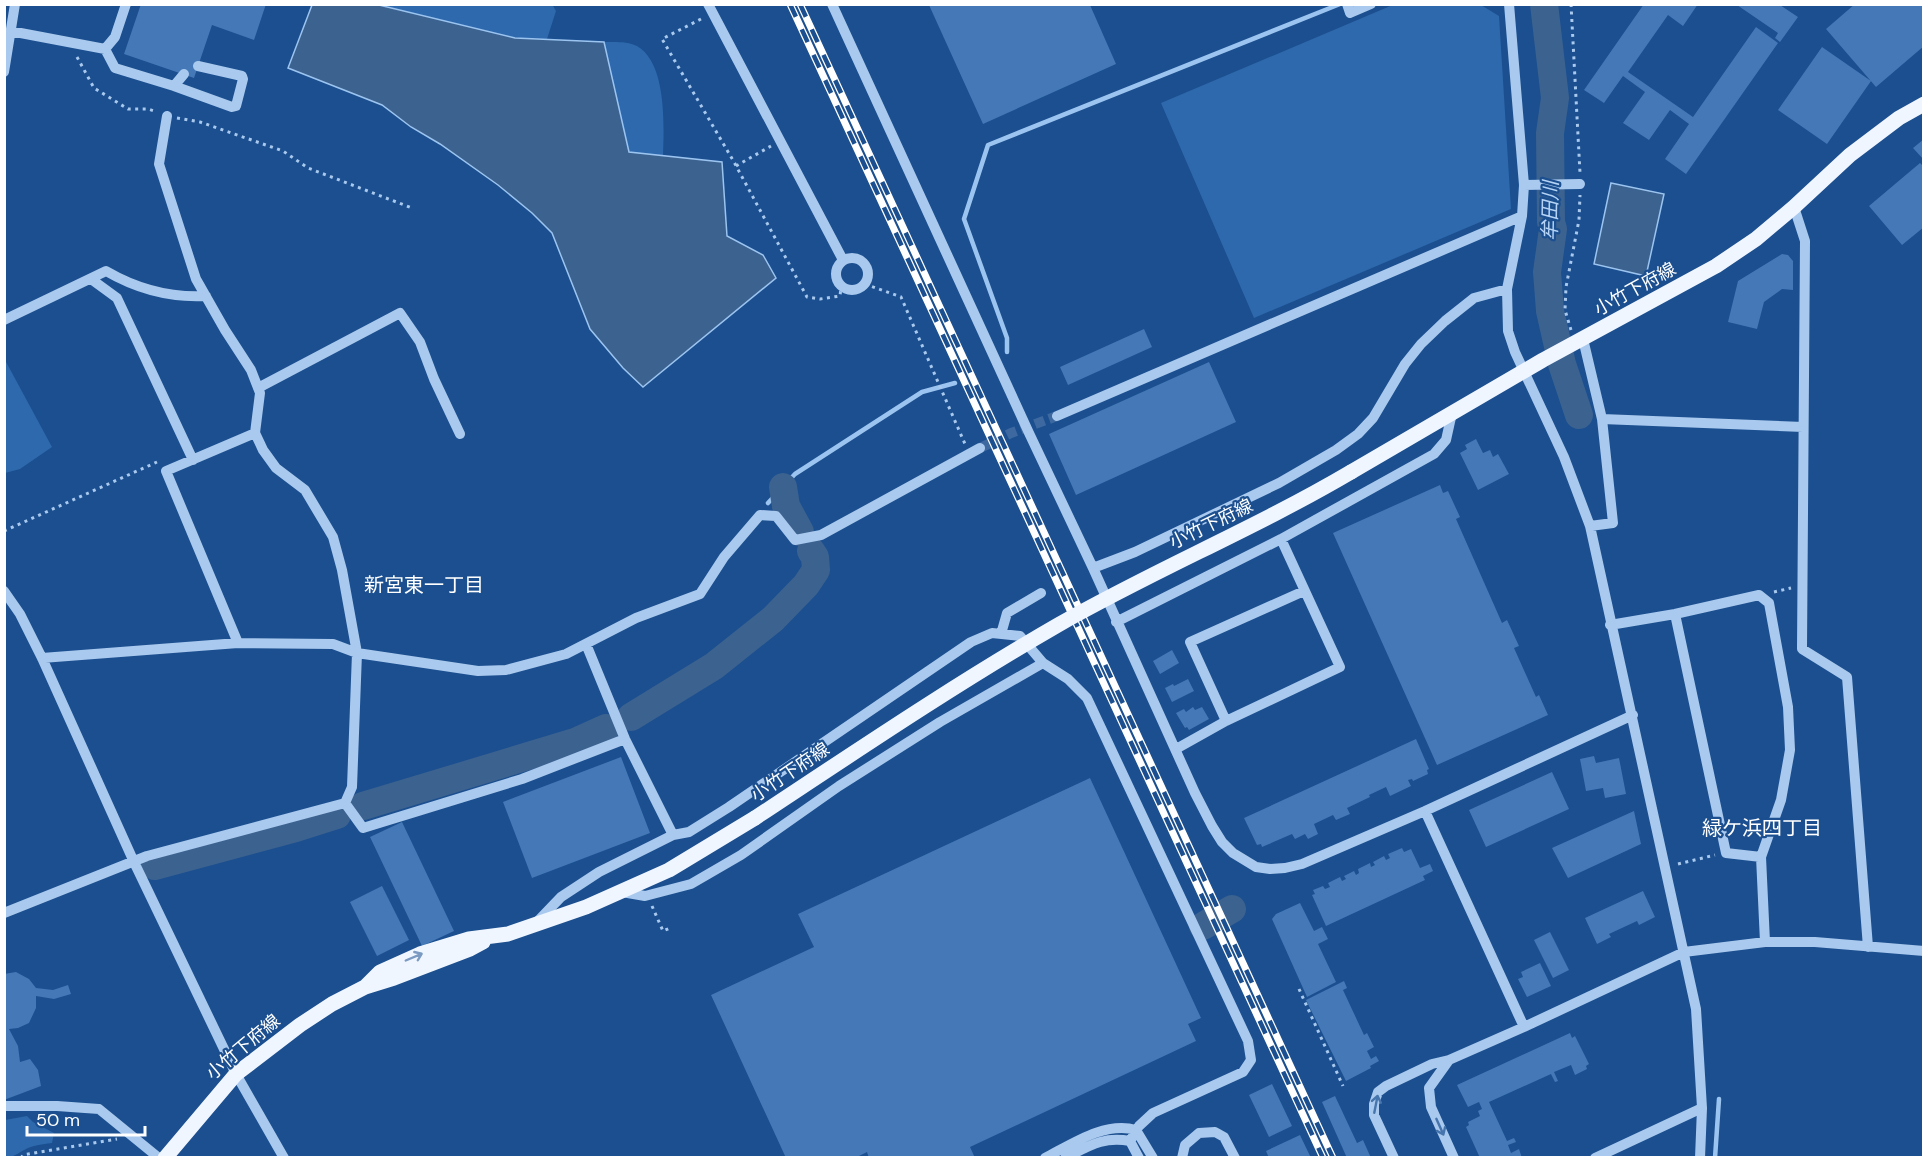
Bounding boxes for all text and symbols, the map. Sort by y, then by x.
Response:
water label: 牟田川 [1536,179,1564,241]
street label: 小竹下府線 [1590,257,1680,321]
street label: 小竹下府線 [1165,493,1257,555]
district label: 新宮東一丁目 [364,572,484,598]
street label: 小竹下府線 [746,737,834,807]
district label: 緑ケ浜四丁目 [1702,815,1822,841]
one-way arrow [404,951,422,962]
street label: 小竹下府線 [201,1009,285,1085]
one-way arrow [1371,1095,1382,1114]
scale bar [27,1099,146,1137]
text: 50 m [36,1108,80,1132]
one-way arrow [1436,1118,1447,1136]

